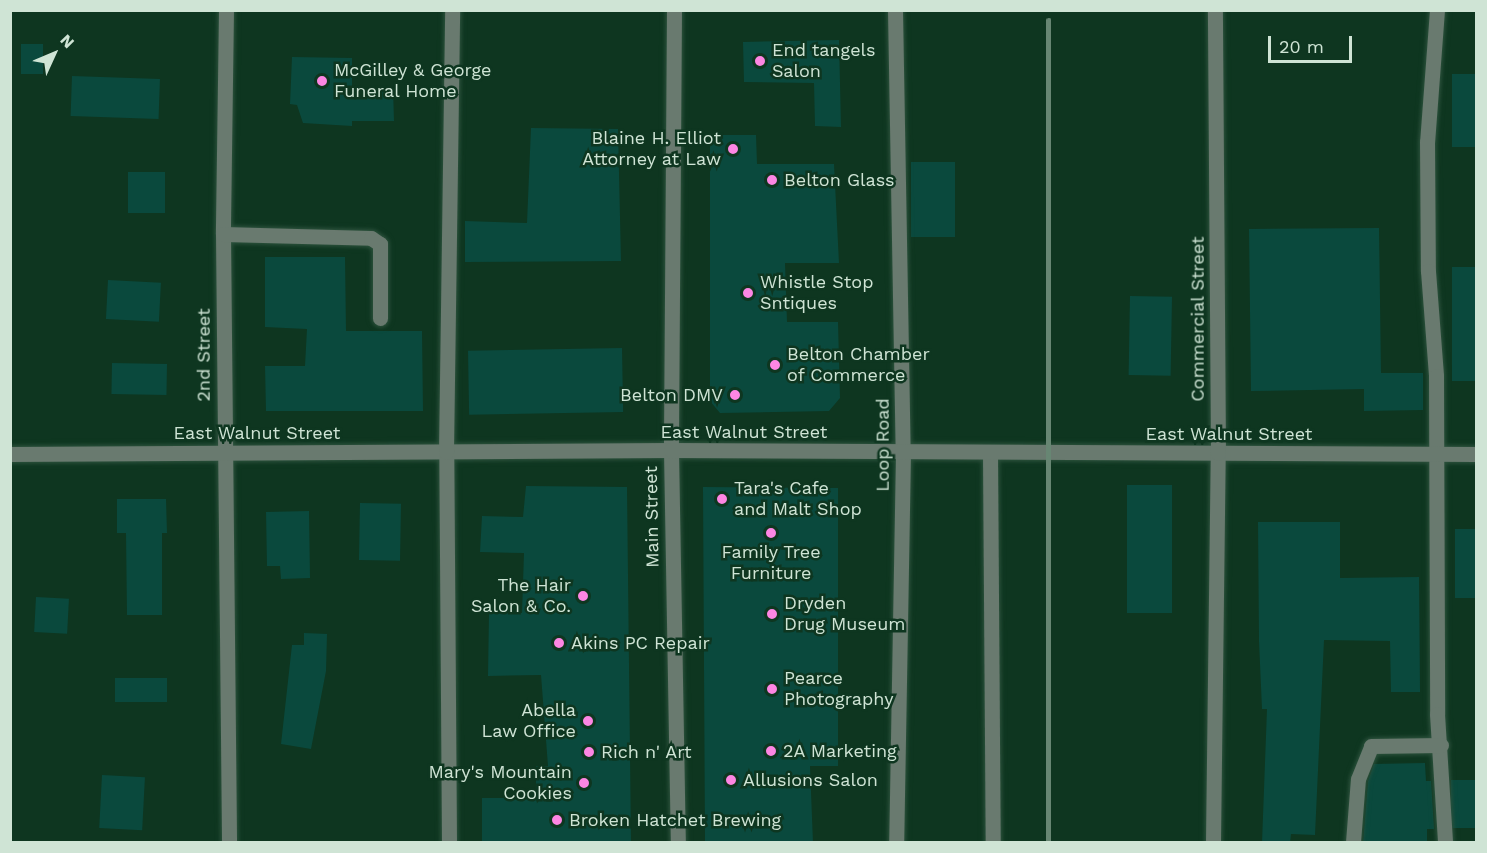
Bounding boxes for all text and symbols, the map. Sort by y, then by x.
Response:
north arrow [24,24,84,84]
scale bar [1271,24,1355,62]
text: N [56,30,78,52]
text: 20 m [1279,36,1324,57]
place label: End tangels Salon [772,40,876,82]
marker: End tangels Salon [753,54,767,68]
place label: McGilley & George Funeral Home [334,60,492,103]
marker: McGilley & George Funeral Home [315,74,329,88]
place label: Blaine H. Elliot Attorney at Law [582,128,721,170]
marker: Blaine H. Elliot Attorney at Law [726,142,740,156]
place label: Belton Glass [784,169,895,191]
marker: Belton Glass [765,173,779,187]
street label: Commercial Street [1187,236,1209,402]
place label: Whistle Stop Sntiques [760,272,873,314]
marker: Whistle Stop Sntiques [741,286,755,300]
street label: 2nd Street [193,308,215,402]
place label: Belton Chamber of Commerce [787,344,930,386]
marker: Belton Chamber of Commerce [768,358,782,372]
place label: Belton DMV [620,384,723,406]
marker: Belton DMV [728,388,742,402]
street label: Loop Road [872,398,894,492]
street label: East Walnut Street [660,421,828,443]
street label: East Walnut Street [173,422,341,444]
street label: East Walnut Street [1145,423,1313,445]
street label: Main Street [640,466,664,568]
place label: Tara's Cafe and Malt Shop [734,478,862,520]
marker: Tara's Cafe and Malt Shop [715,492,729,506]
marker: Family Tree Furniture [764,526,778,540]
place label: Family Tree Furniture [721,542,821,584]
place label: The Hair Salon & Co. [471,575,571,618]
marker: The Hair Salon & Co. [576,589,590,603]
place label: Dryden Drug Museum [784,593,906,636]
marker: Dryden Drug Museum [765,607,779,621]
place label: Akins PC Repair [571,632,710,654]
marker: Akins PC Repair [552,636,566,650]
place label: Pearce Photography [784,668,893,710]
marker: Pearce Photography [765,682,779,696]
place label: Abella Law Office [481,700,576,742]
marker: Abella Law Office [581,714,595,728]
place label: 2A Marketing [783,740,897,762]
place label: Rich n' Art [601,741,692,763]
marker: 2A Marketing [764,744,778,758]
marker: Rich n' Art [582,745,596,759]
place label: Mary's Mountain Cookies [429,762,572,804]
place label: Allusions Salon [743,769,878,791]
marker: Allusions Salon [724,773,738,787]
marker: Mary's Mountain Cookies [577,776,591,790]
place label: Broken Hatchet Brewing [569,809,781,831]
marker: Broken Hatchet Brewing [550,813,564,827]

